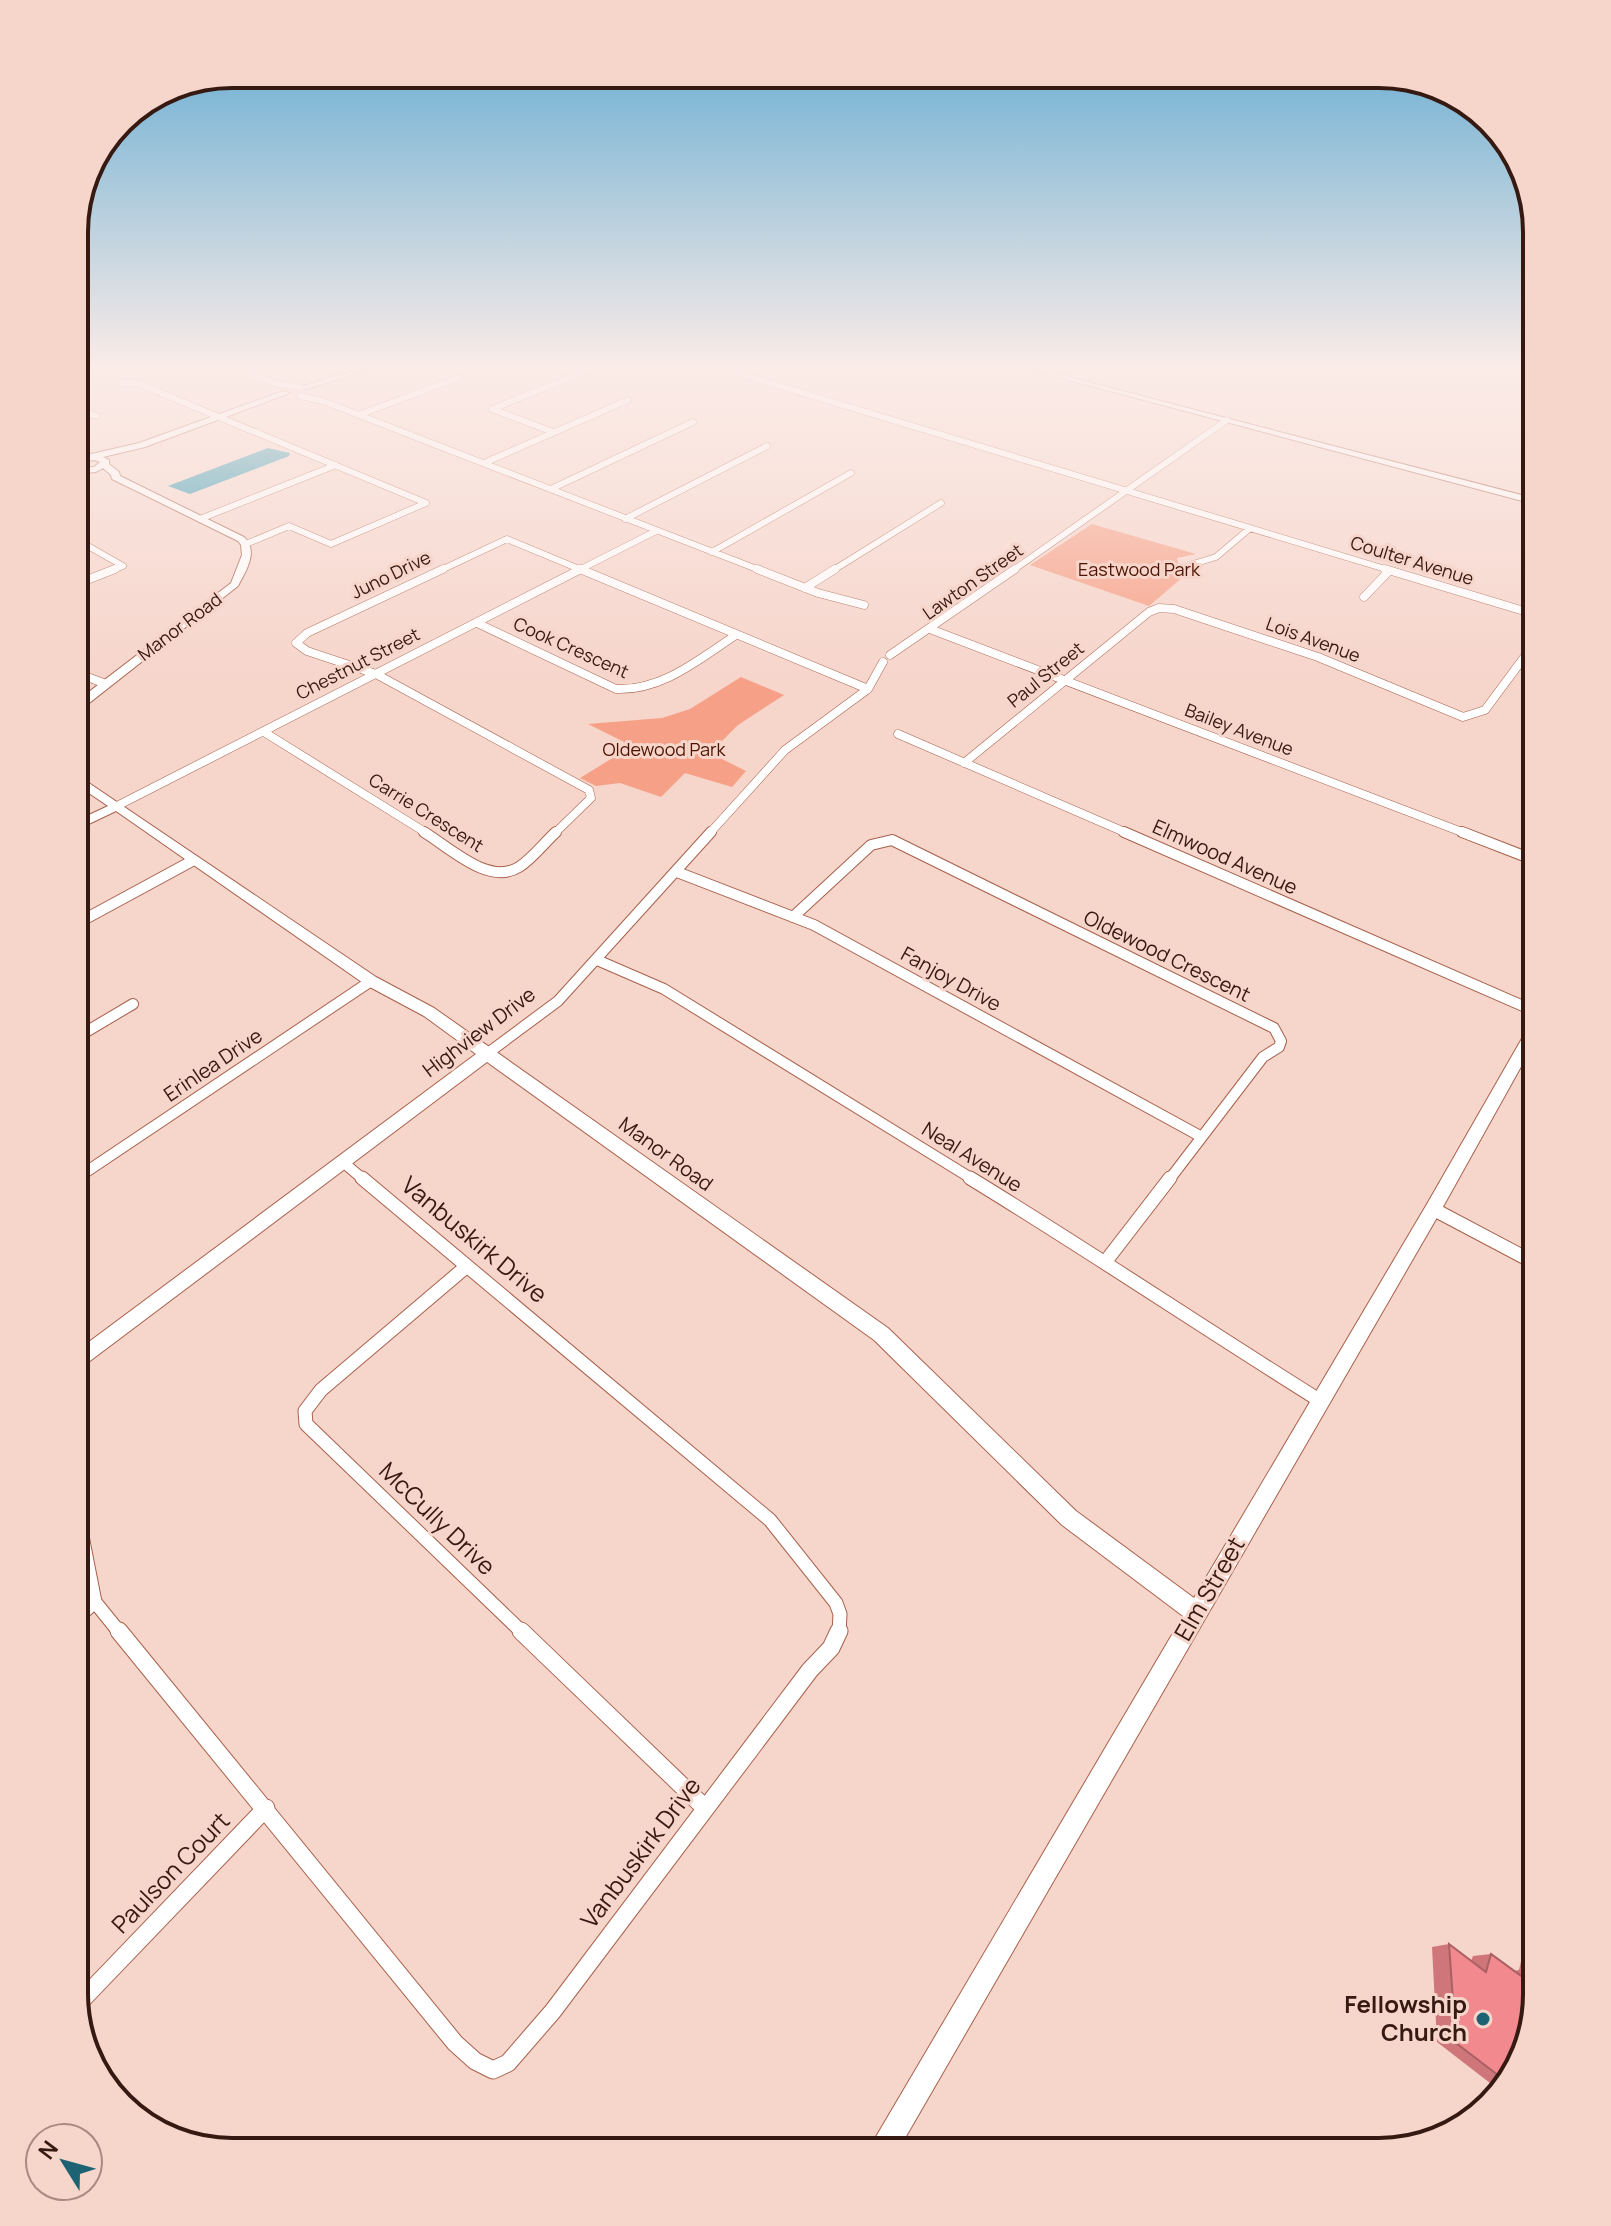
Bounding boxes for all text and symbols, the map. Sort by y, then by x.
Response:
street label: Coulter Avenue [1348,530,1477,590]
street label: Lawton Street [917,538,1027,625]
street label: Juno Drive [347,544,434,604]
park label: Eastwood Park [1078,557,1201,581]
street label: Manor Road [133,587,226,666]
street label: Cook Crescent [510,611,633,683]
street label: Lois Avenue [1263,611,1364,667]
street label: Chestnut Street [292,622,423,705]
street label: Paul Street [1002,636,1089,712]
street label: Bailey Avenue [1182,697,1297,761]
park label: Oldewood Park [603,737,727,761]
street label: Carrie Crescent [365,767,489,857]
street label: Elmwood Avenue [1148,812,1302,901]
street label: Oldewood Crescent [1079,903,1255,1008]
street label: Fanjoy Drive [896,940,1006,1017]
street label: Highview Drive [417,980,540,1083]
street label: Erinlea Drive [158,1022,267,1107]
street label: Manor Road [614,1110,719,1197]
street label: Neal Avenue [917,1115,1028,1198]
street label: Vanbuskirk Drive [395,1168,555,1310]
street label: McCully Drive [373,1454,503,1582]
street label: Elm Street [1166,1530,1252,1646]
street label: Vanbuskirk Drive [572,1770,707,1934]
street label: Paulson Court [104,1804,236,1940]
place label: Fellowship Church [1344,1987,1467,2048]
marker: Fellowship Church [1474,2010,1492,2028]
north arrow [24,2122,104,2202]
text: N [31,2135,65,2165]

